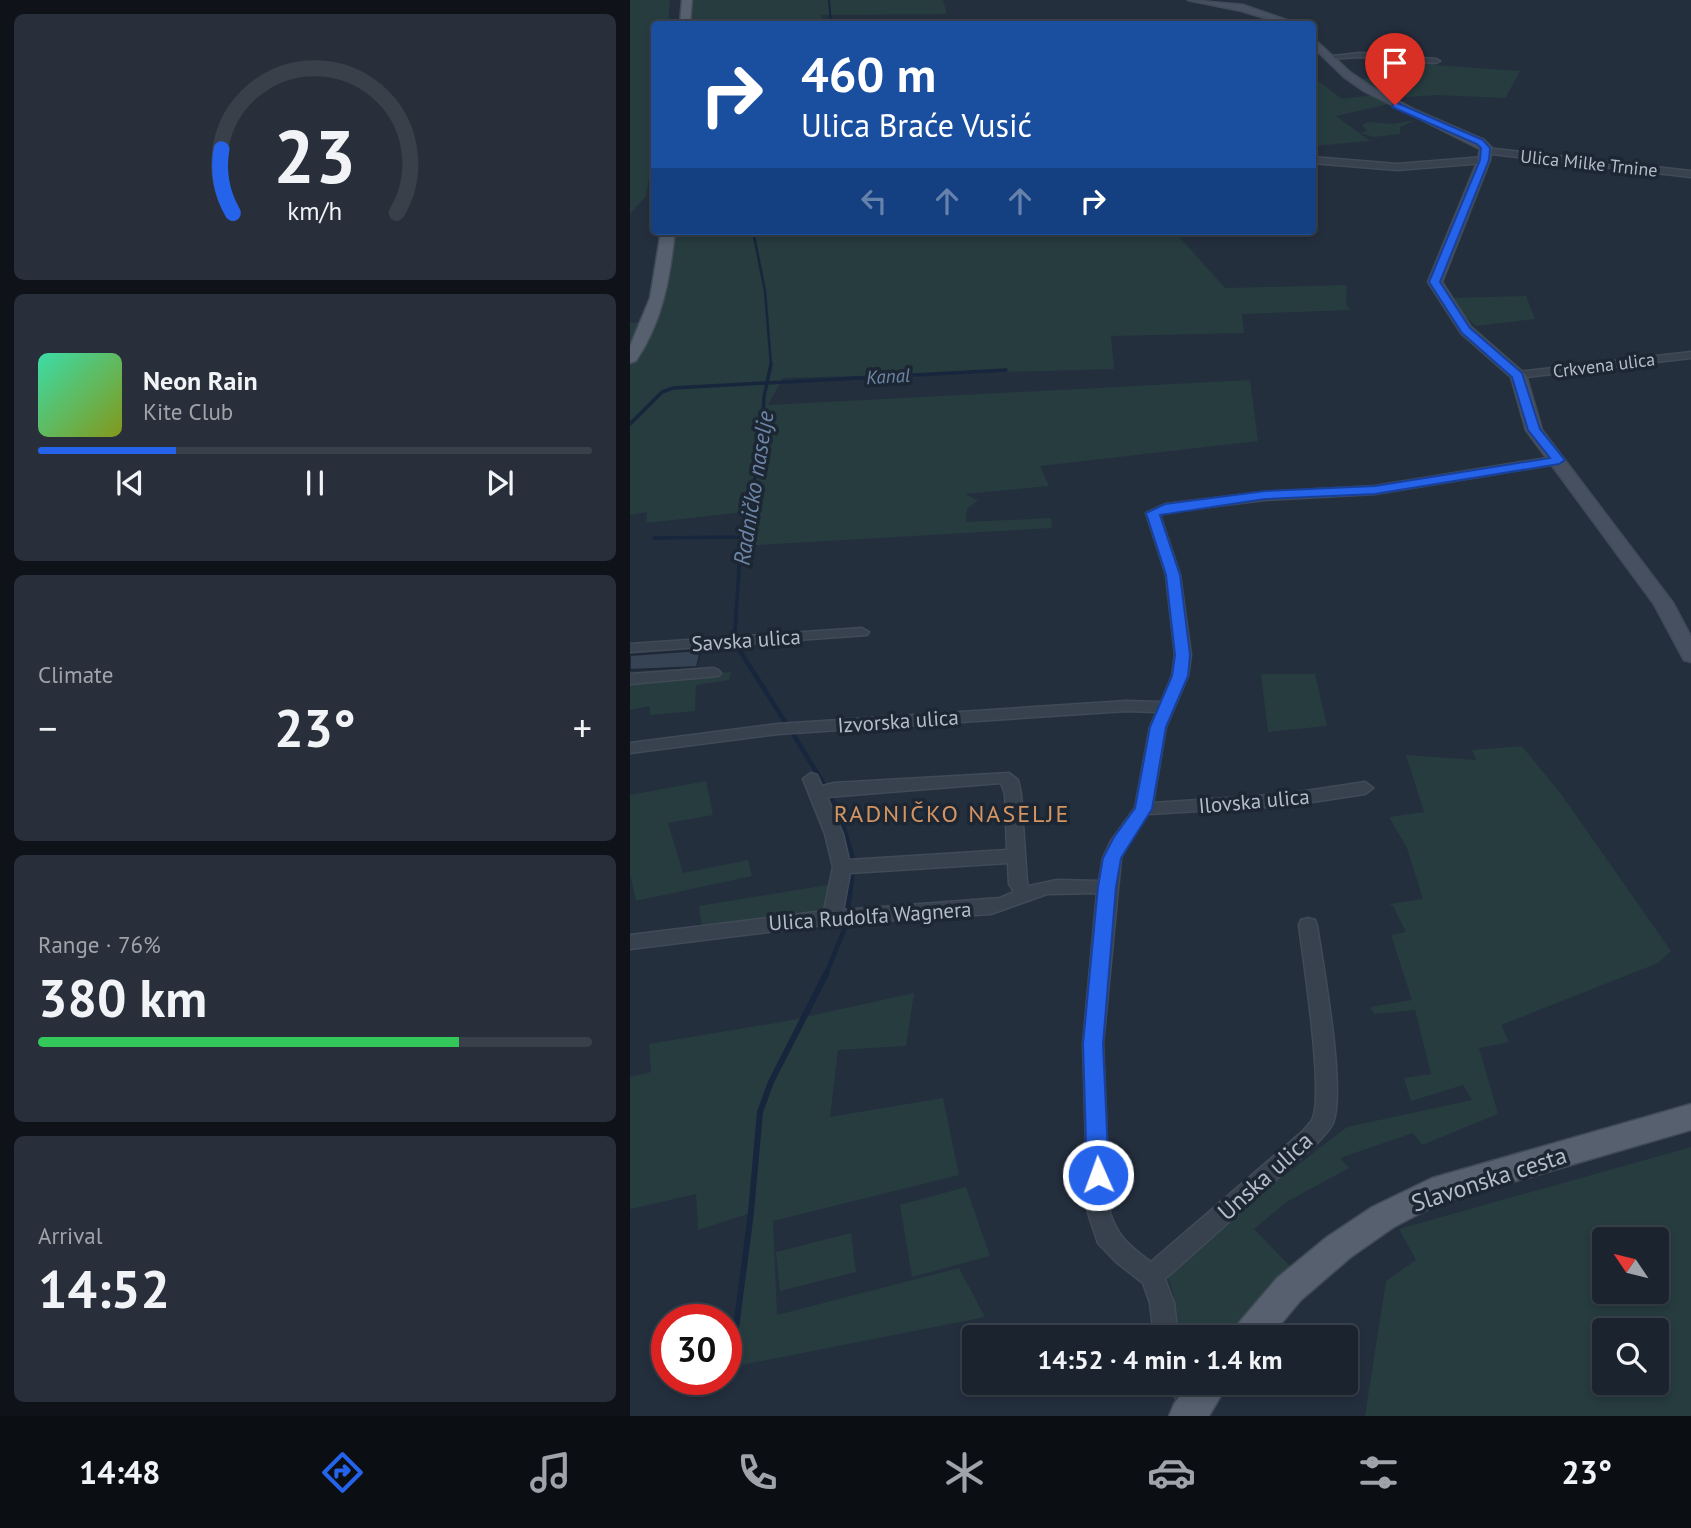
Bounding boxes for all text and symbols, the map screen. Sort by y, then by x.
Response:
pin [1365,33,1425,105]
text: 460 m [801,42,936,106]
icon: arrive [1376,44,1414,82]
icon: right [686,49,777,140]
text: Ulica Braće Vusić [801,104,1032,146]
text: 23 [274,110,356,204]
street label: Ulica Milke Trnine [1519,144,1659,182]
icon: left [855,182,893,220]
icon: ahead [928,182,966,220]
icon: ahead [1001,182,1039,220]
icon: right [1074,182,1112,220]
text: km/h [288,195,342,227]
street label: Crkvena ulica [1552,347,1656,383]
water label: Kanal [865,363,911,389]
text: Neon Rain [143,364,258,397]
text: Kite Club [143,397,233,426]
water label: Radničko naselje [727,409,780,567]
icon: previous [111,464,149,502]
icon: pause [296,464,334,502]
icon: next [481,464,519,502]
street label: Savska ulica [690,623,802,657]
text: Climate [38,660,113,689]
text: 23° [274,694,356,761]
text: − [38,703,57,752]
text: + [573,703,592,752]
street label: Izvorska ulica [836,703,960,739]
street label: Ilovska ulica [1197,783,1311,819]
district label: RADNIČKO NASELJE [834,798,1070,829]
street label: Ulica Rudolfa Wagnera [768,895,972,937]
text: Range · 76% [38,930,161,959]
text: 380 km [38,964,207,1031]
street label: Unska ulica [1211,1125,1319,1227]
position arrow [1061,1138,1135,1212]
street label: Slavonska cesta [1407,1139,1571,1219]
text: Arrival [38,1221,102,1250]
north arrow [1592,1227,1670,1304]
map controls [1592,1227,1669,1395]
text: 14:52 [38,1255,170,1322]
speed limit sign: 30 [651,1304,742,1395]
button: search [1592,1318,1669,1395]
text: 14:52 · 4 min · 1.4 km [1038,1343,1283,1376]
icon: directions [318,1448,367,1497]
icon: music [526,1448,575,1497]
icon: phone [733,1448,782,1497]
icon: climate [940,1448,989,1497]
icon: car [1147,1448,1196,1497]
icon: filters [1354,1448,1403,1497]
text: 14:48 [79,1451,160,1493]
text: 23° [1562,1451,1612,1493]

